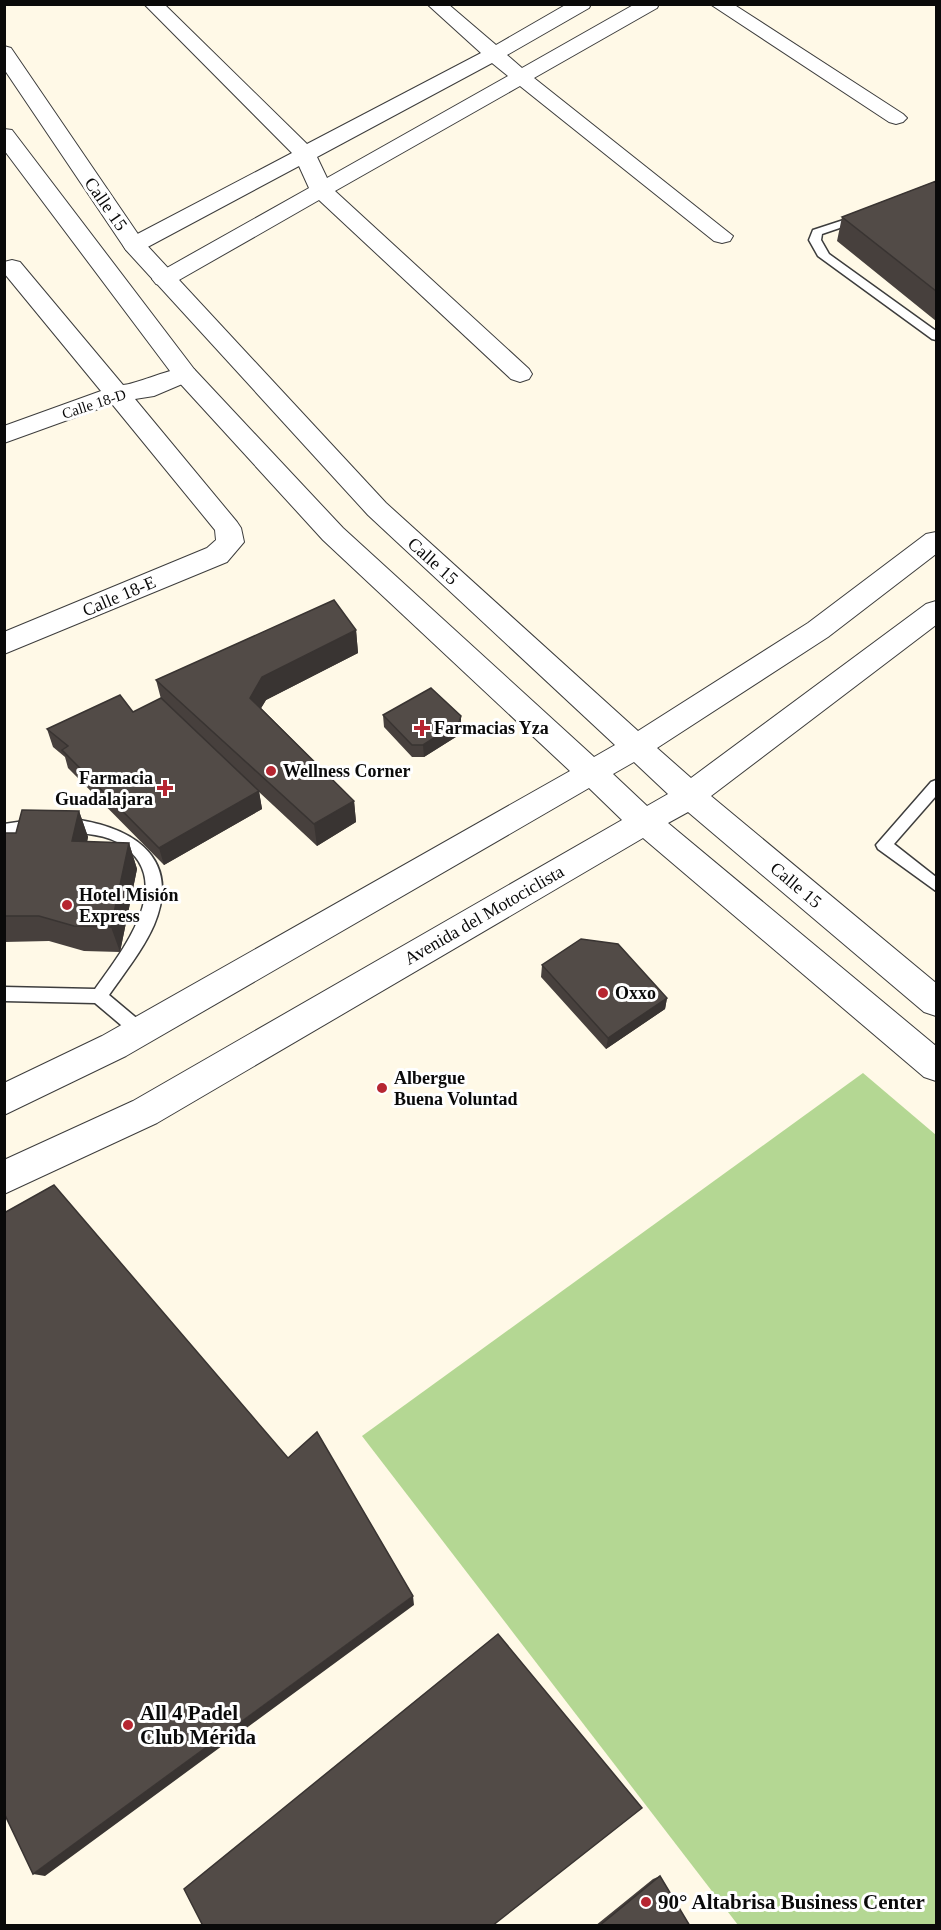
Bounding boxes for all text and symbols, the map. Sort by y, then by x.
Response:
street label: Calle 15 [80,173,132,235]
street label: Calle 18-D [60,386,128,422]
street label: Calle 15 [404,533,462,589]
street label: Calle 18-E [79,572,159,620]
place label: Farmacias Yza [434,718,549,738]
marker: Farmacias Yza [415,721,429,735]
place label: Wellness Corner [283,761,411,781]
marker: Wellness Corner [264,764,278,778]
place label: Farmacia Guadalajara [55,768,153,809]
marker: Farmacia Guadalajara [158,781,172,795]
street label: Calle 15 [766,858,826,912]
street label: Avenida del Motociclista [401,861,567,969]
place label: Hotel Misión Express [79,885,179,926]
marker: Hotel Misión Express [60,898,74,912]
place label: Oxxo [615,983,656,1003]
marker: Oxxo [596,986,610,1000]
place label: Albergue Buena Voluntad [394,1068,518,1109]
marker: Albergue Buena Voluntad [375,1081,389,1095]
place label: All 4 Padel Club Mérida [140,1701,257,1749]
marker: All 4 Padel Club Mérida [121,1718,135,1732]
place label: 90° Altabrisa Business Center [658,1890,925,1914]
marker: 90° Altabrisa Business Center [639,1895,653,1909]

